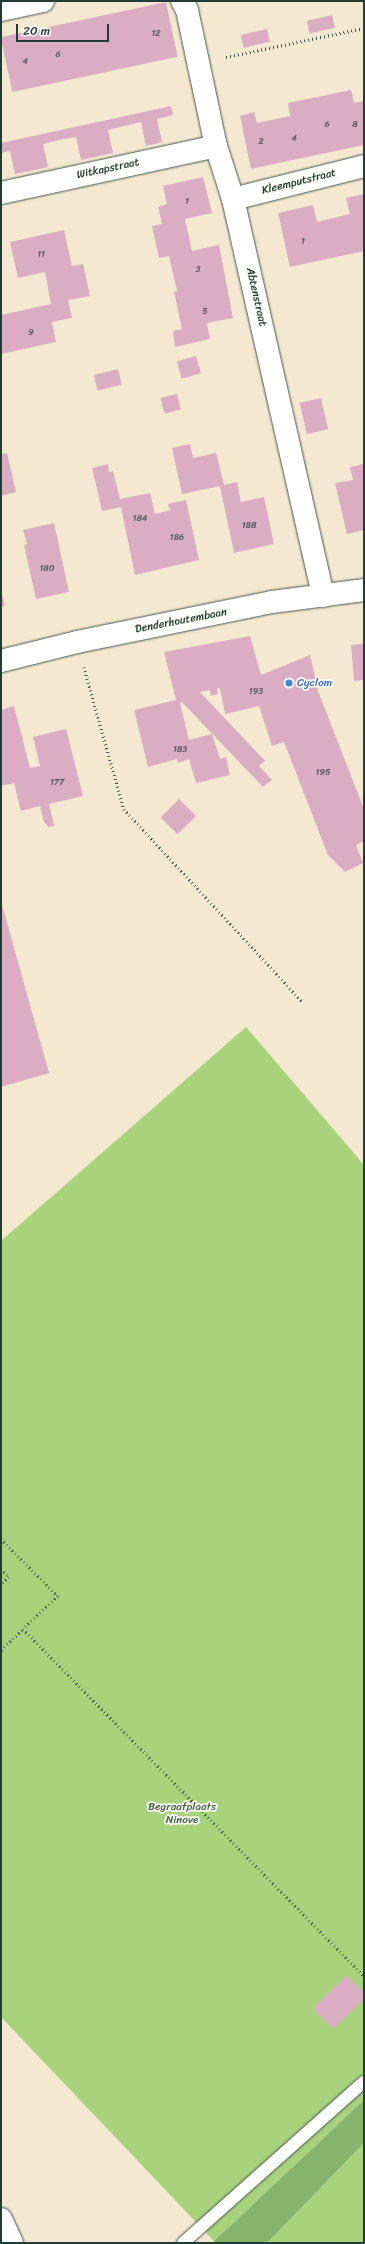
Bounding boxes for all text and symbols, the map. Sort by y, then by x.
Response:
scale bar [18,16,111,42]
text: 20 m [23,20,50,42]
house number: 12 [151,28,161,38]
house number: 6 [55,49,61,59]
house number: 4 [22,56,28,66]
house number: 6 [324,119,330,129]
house number: 8 [352,119,358,129]
house number: 4 [291,133,297,143]
house number: 2 [258,136,264,146]
street label: Witkapstraat [75,156,141,182]
street label: Kleemputstraat [261,166,337,198]
house number: 1 [185,196,189,206]
house number: 1 [301,236,305,246]
house number: 11 [37,249,45,259]
house number: 3 [196,264,200,274]
street label: Abtenstraat [243,266,269,328]
house number: 5 [202,306,208,316]
house number: 9 [28,327,34,337]
house number: 184 [133,513,147,523]
house number: 188 [242,520,256,530]
house number: 186 [170,532,184,542]
house number: 180 [40,563,54,573]
street label: Denderhoutembaan [134,606,228,636]
place label: Cyclom [297,676,332,690]
marker: Cyclom [284,678,294,688]
house number: 193 [249,686,263,696]
house number: 183 [173,744,187,754]
house number: 195 [316,767,330,777]
house number: 177 [50,777,64,787]
park label: Begraafplaats Ninove [148,1801,216,1827]

